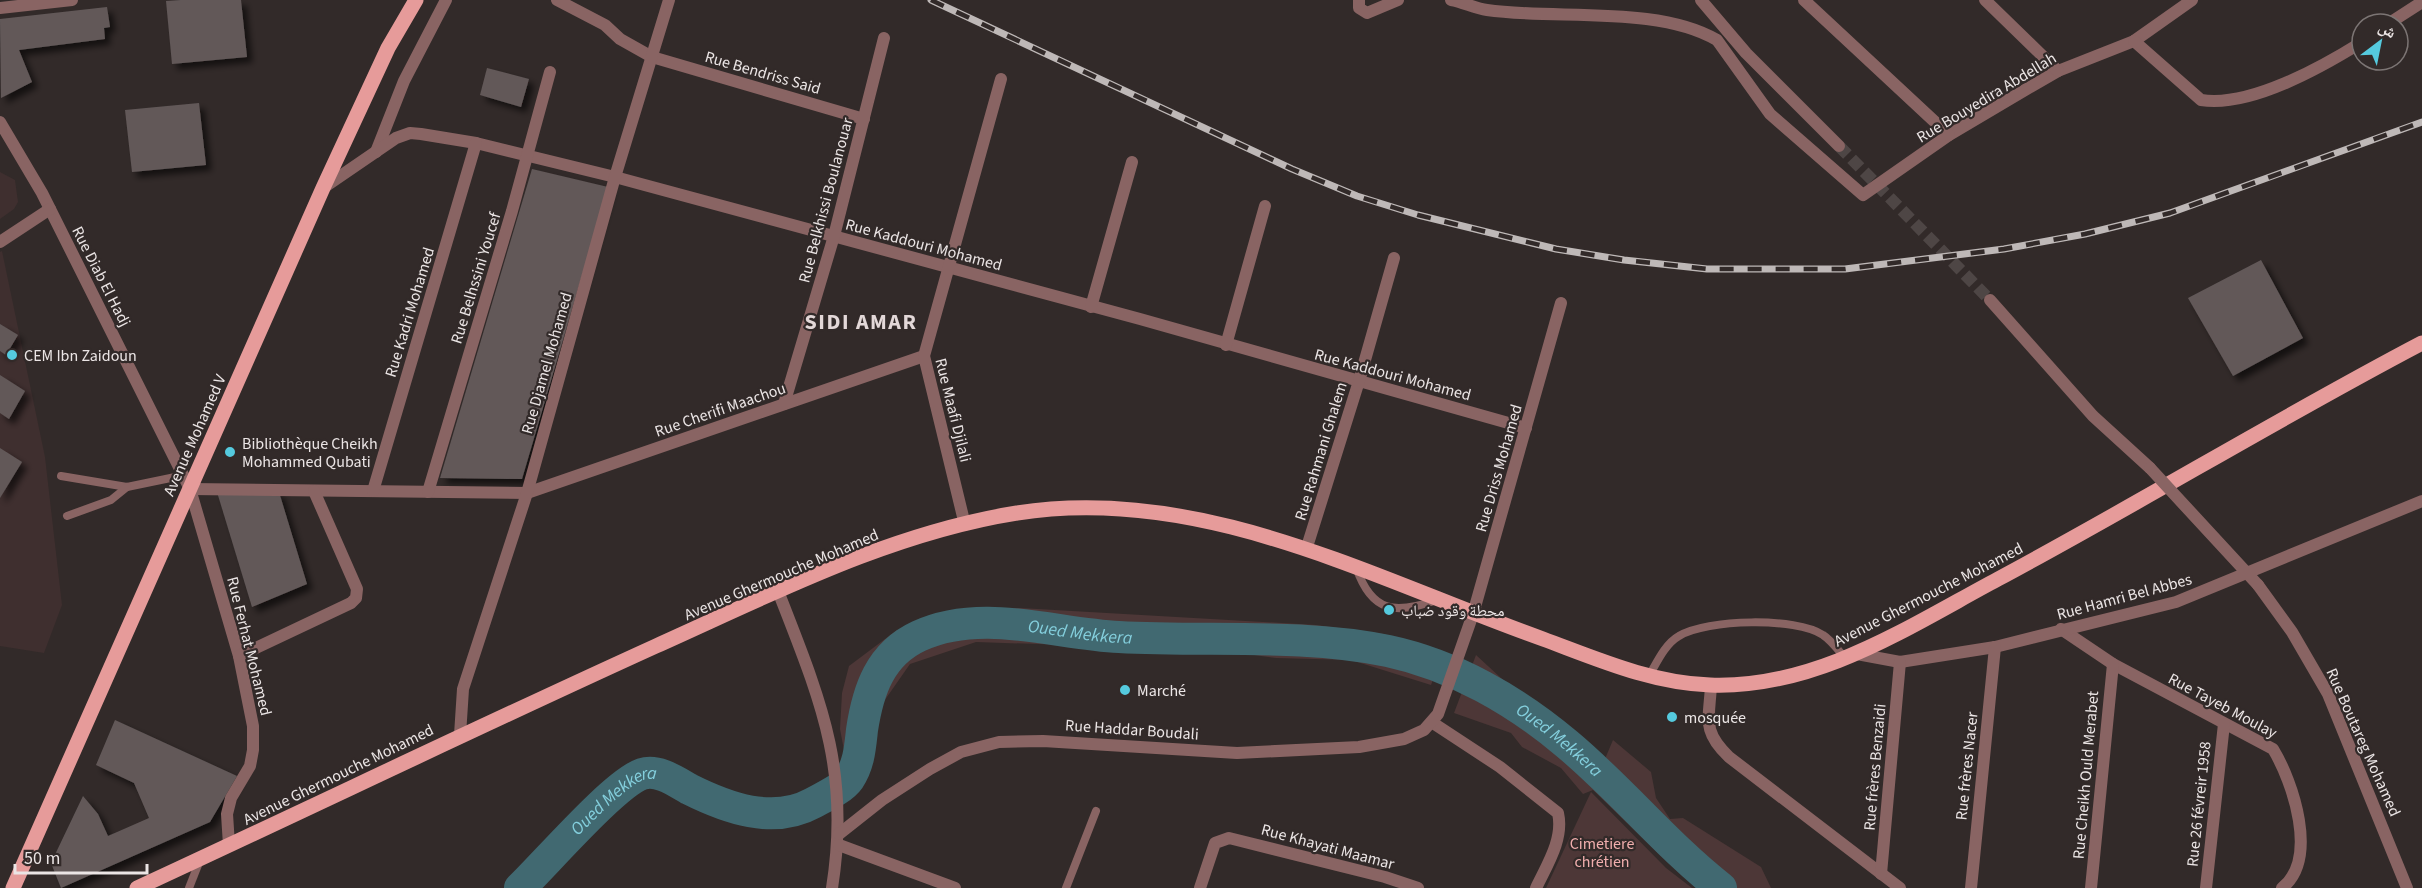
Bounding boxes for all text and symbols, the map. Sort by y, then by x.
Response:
north arrow [2350,12,2410,72]
text: ش [2374,16,2400,44]
street label: Rue Bendriss Said [702,46,823,100]
street label: Rue Bouyedira Abdellah [1912,47,2061,148]
street label: Rue Belkhissi Boulanouar [793,115,859,285]
street label: Rue Belhssini Youcef [446,209,507,347]
street label: Rue Kaddouri Mohamed [843,213,1004,276]
street label: Rue Diab El Hadj [66,223,136,330]
street label: Rue Kadri Mohamed [380,245,440,380]
street label: Rue Djamel Mohamed [516,290,578,437]
district label: SIDI AMAR [805,306,917,338]
street label: Rue Kaddouri Mohamed [1312,343,1473,406]
place label: CEM Ibn Zaidoun [24,345,137,367]
marker: CEM Ibn Zaidoun [5,348,19,362]
street label: Rue Maafi Djilali [929,356,977,465]
street label: Avenue Mohamed V [158,370,232,500]
street label: Rue Cherifi Maachou [652,377,789,443]
street label: Rue Rahmani Ghalem [1289,379,1353,523]
street label: Rue Driss Mohamed [1470,402,1528,535]
place label: Bibliothèque Cheikh Mohammed Qubati [242,433,378,473]
marker: Bibliothèque Cheikh Mohammed Qubati [223,445,237,459]
street label: Avenue Ghermouche Mohamed [681,524,882,626]
street label: Avenue Ghermouche Mohamed [1830,538,2027,652]
street label: Rue Hamri Bel Abbes [2054,568,2195,626]
street label: Rue Ferhat Mohamed [221,574,277,718]
place label: محطة وقود ضباب [1401,600,1505,622]
marker: محطة وقود ضباب [1382,603,1396,617]
water label: Oued Mekkera [1026,614,1133,651]
street label: Rue Boutareg Mohamed [2320,665,2406,820]
street label: Rue Tayeb Moulay [2164,668,2281,744]
place label: Marché [1137,680,1186,702]
marker: Marché [1118,683,1132,697]
street label: Rue Cheikh Ould Merabet [2068,689,2104,860]
water label: Oued Mekkera [1511,697,1608,783]
street label: Rue frères Benzaidi [1858,703,1892,832]
place label: mosquée [1684,707,1746,729]
marker: mosquée [1665,710,1679,724]
street label: Rue frères Nacer [1950,710,1984,821]
street label: Rue Haddar Boudali [1064,714,1199,746]
street label: Avenue Ghermouche Mohamed [239,719,437,831]
street label: Rue 26 févreir 1958 [2181,740,2217,868]
water label: Oued Mekkera [565,761,658,841]
street label: Rue Khayati Maamar [1259,819,1397,875]
park label: Cimetiere chrétien [1570,833,1634,873]
scale bar [15,837,147,875]
text: 50 m [24,846,60,871]

